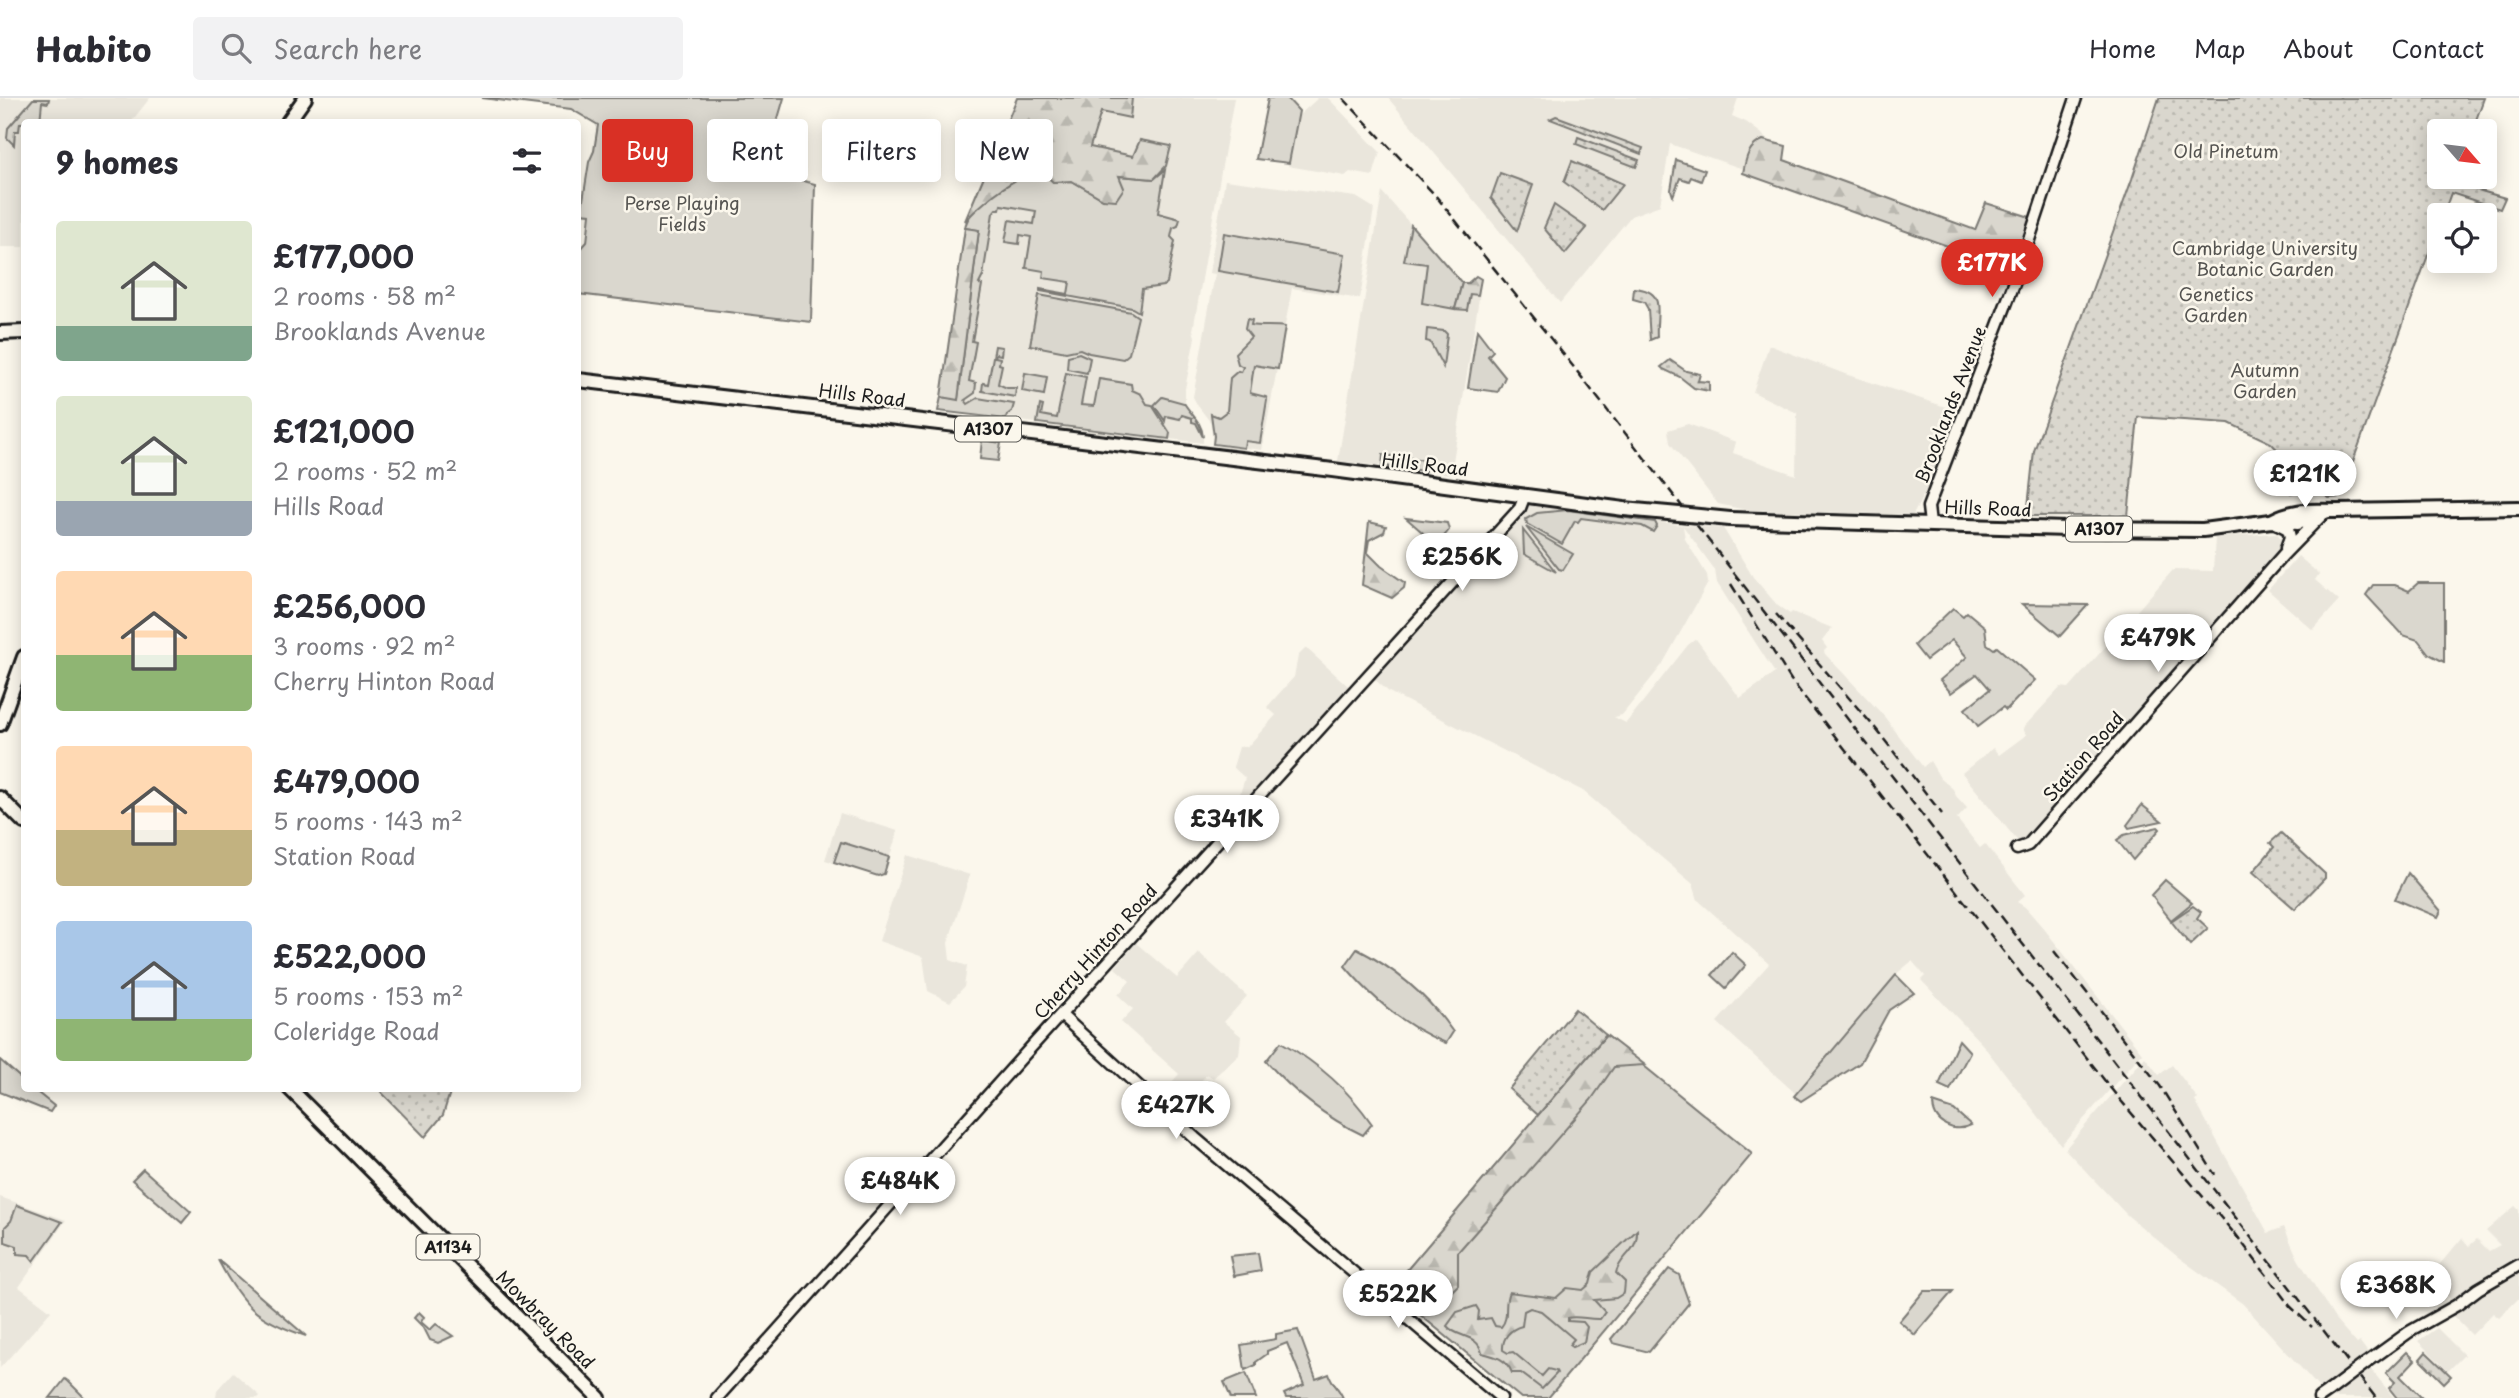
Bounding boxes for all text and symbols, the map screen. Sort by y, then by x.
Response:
search box [193,17,683,80]
text: Habito [35,23,151,73]
icon: search [217,29,255,67]
text: Search here [273,29,422,68]
text: Home [2089,30,2156,66]
text: Map [2194,30,2245,66]
text: About [2283,30,2353,66]
text: Contact [2391,30,2484,66]
chip: Buy [602,119,693,182]
chip: Rent [707,119,808,182]
chip: Filters [822,119,941,182]
chip: New [955,119,1053,182]
north arrow [2427,119,2497,189]
map controls [2427,119,2497,273]
park label: Old Pinetum [2173,137,2279,164]
text: 9 homes [56,139,178,184]
icon: filters [508,142,546,180]
park label: Perse Playing Fields [624,189,740,237]
button: locate [2427,203,2497,273]
text: £177,000 [273,233,414,278]
park label: Cambridge University Botanic Garden [2172,234,2358,282]
pin: £177K [1943,240,2041,299]
text: £177K [1957,244,2027,279]
icon: home [112,249,196,333]
text: 2 rooms · 58 m² [273,278,456,313]
park label: Genetics Garden [2179,280,2253,328]
text: Brooklands Avenue [273,313,486,348]
street label: Brooklands Avenue [1907,322,1992,487]
park label: Autumn Garden [2231,356,2299,404]
street label: Hills Road [817,376,907,413]
text: £121,000 [273,408,415,453]
road number: A1307 [955,416,1021,442]
icon: home [112,424,196,508]
street label: Hills Road [1380,445,1470,482]
pin: £121K [2256,450,2354,510]
text: 2 rooms · 52 m² [273,453,457,488]
text: £121K [2270,455,2340,490]
text: Hills Road [273,488,384,523]
street label: Hills Road [1944,492,2032,523]
road number: A1307 [2066,516,2132,542]
pin: £256K [1413,533,1511,593]
text: £256K [1422,538,1502,573]
text: £256,000 [273,583,426,628]
icon: home [112,599,196,683]
pin: £479K [2109,614,2207,674]
text: £479K [2120,619,2196,654]
text: 3 rooms · 92 m² [273,628,456,663]
text: Cherry Hinton Road [273,663,495,698]
street label: Station Road [2036,705,2130,807]
text: £479,000 [273,758,420,803]
icon: home [112,774,196,858]
pin: £341K [1178,796,1276,855]
text: £341K [1190,800,1264,835]
text: 5 rooms · 143 m² [273,803,463,838]
text: Station Road [273,838,416,873]
street label: Cherry Hinton Road [1027,877,1163,1025]
text: £522,000 [273,933,426,978]
icon: home [112,949,196,1033]
text: 5 rooms · 153 m² [273,978,464,1013]
text: Coleridge Road [273,1013,440,1048]
pin: £427K [1127,1082,1225,1141]
text: £427K [1137,1086,1215,1121]
pin: £484K [851,1158,949,1217]
text: £484K [860,1162,940,1197]
road number: A1134 [416,1234,480,1260]
pin: £368K [2347,1262,2445,1321]
street label: Mowbray Road [491,1263,602,1374]
text: £368K [2356,1266,2436,1301]
pin: £522K [1349,1270,1447,1330]
text: £522K [1359,1275,1437,1310]

